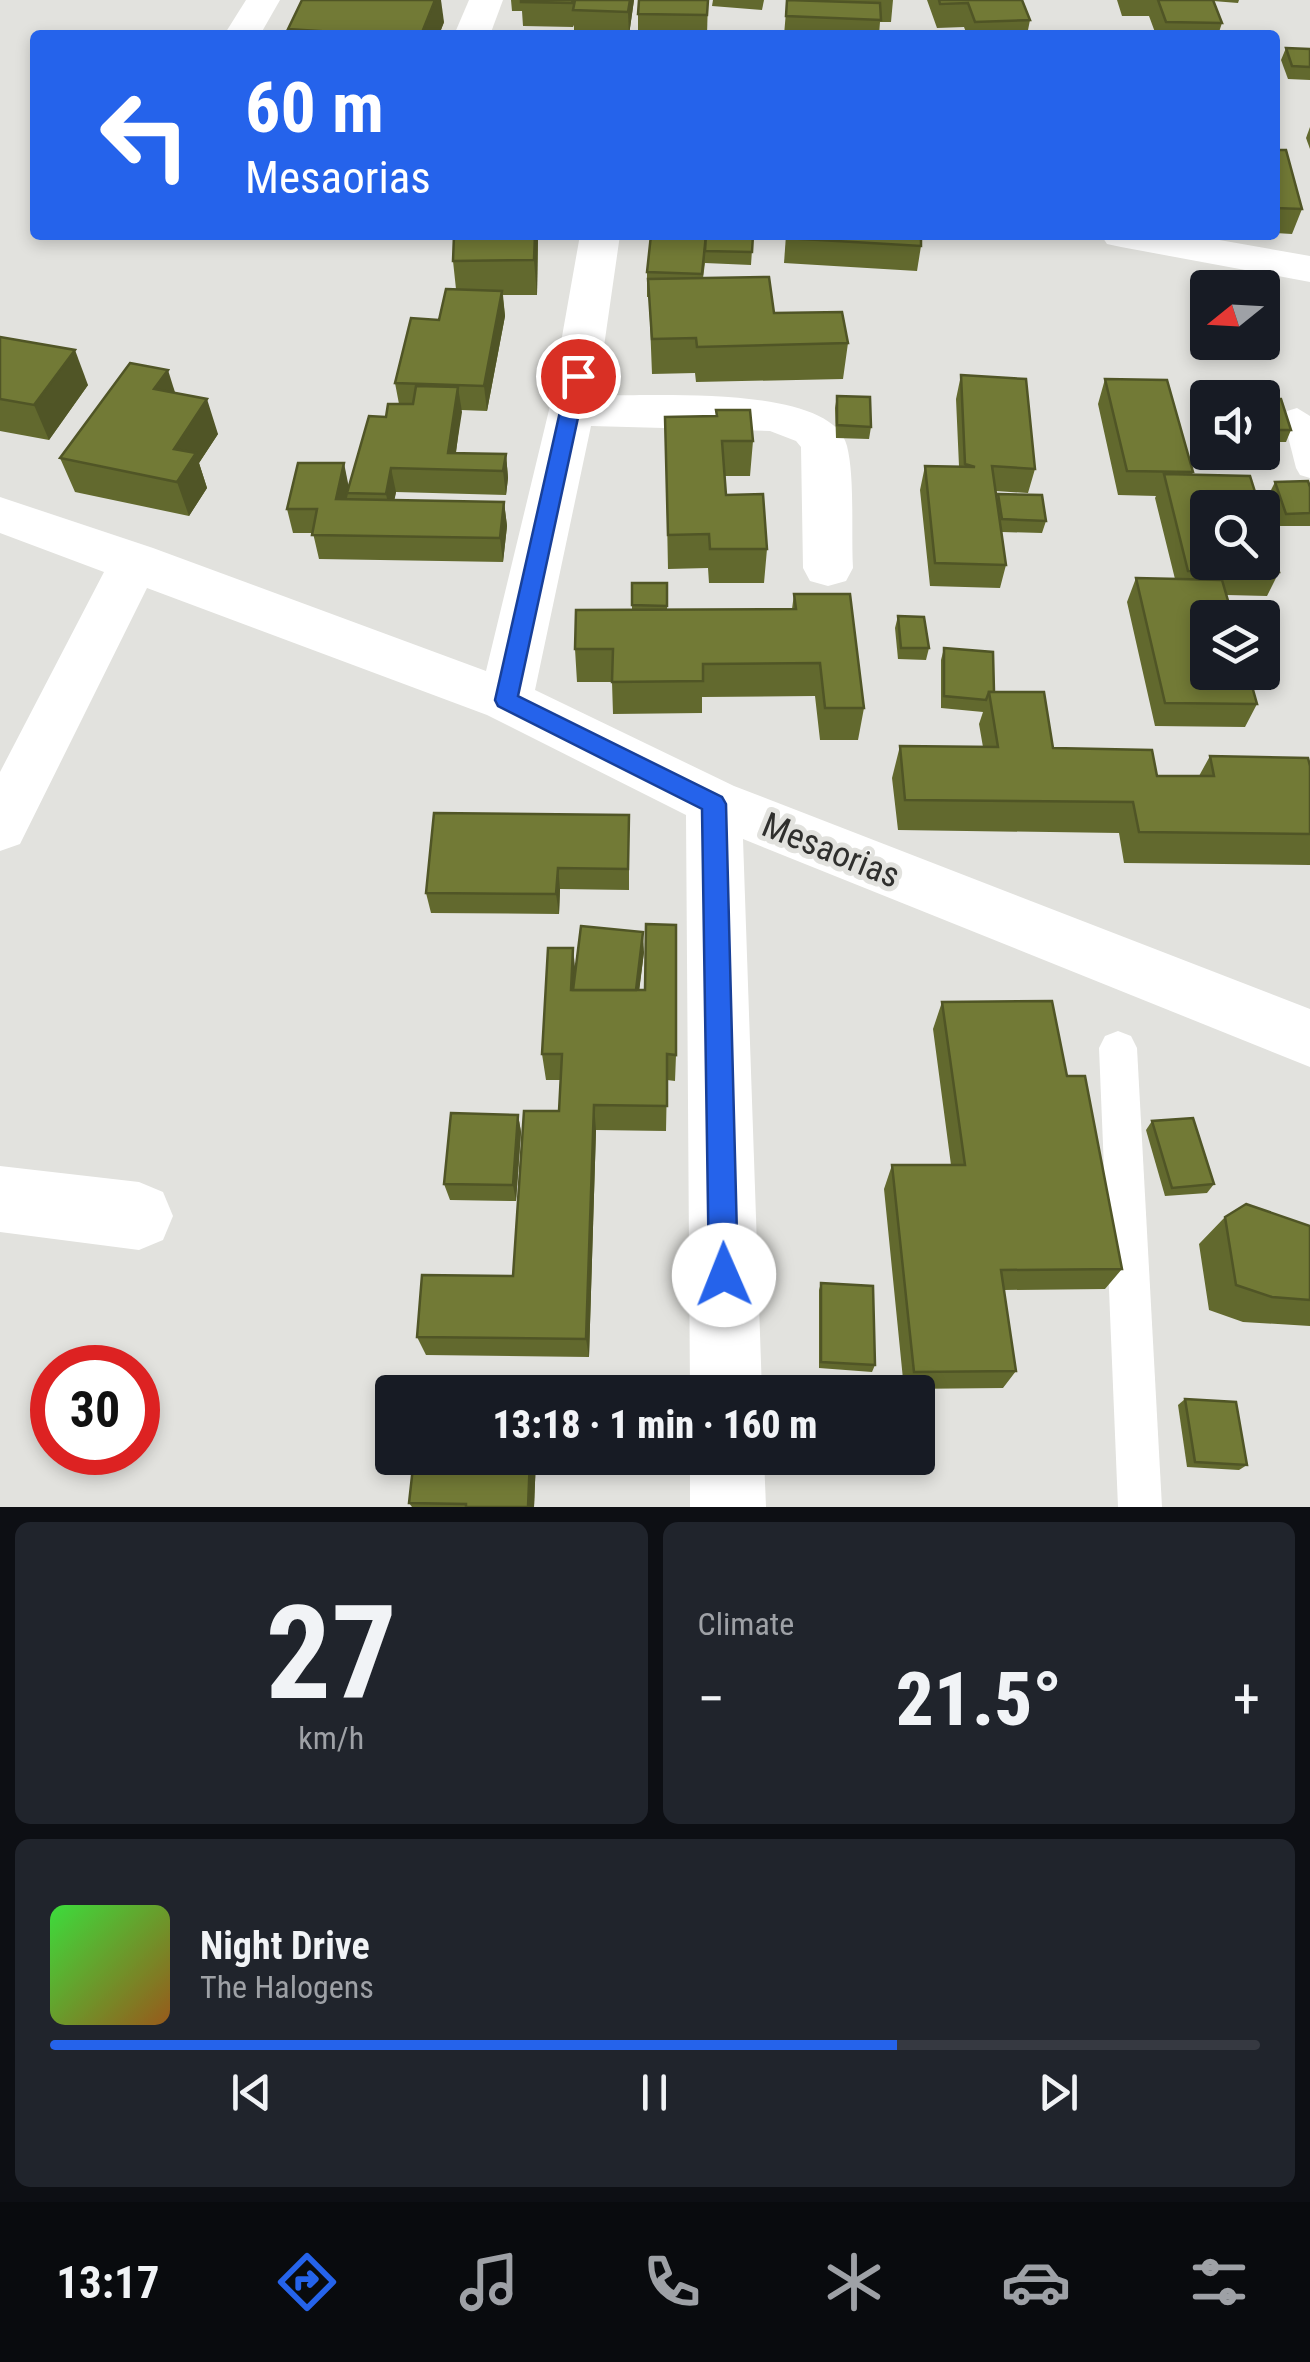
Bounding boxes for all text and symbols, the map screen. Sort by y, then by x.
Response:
text: 60 m [245,67,384,149]
icon: left [80,70,210,200]
text: Mesaorias [245,151,431,204]
north arrow [1190,270,1280,360]
map controls [1190,270,1280,690]
pin [536,334,621,419]
icon: arrive [551,349,606,404]
button: sound [1190,380,1280,470]
button: search [1190,490,1280,580]
button: layers [1190,600,1280,690]
street label: Mesaorias [756,804,906,897]
position arrow [672,1223,776,1327]
speed limit sign: 30 [30,1345,160,1475]
text: 13:18 · 1 min · 160 m [493,1403,817,1447]
text: 27 [266,1577,397,1730]
text: Climate [698,1605,794,1643]
text: 21.5° [896,1655,1062,1743]
text: − [698,1667,725,1731]
text: + [1233,1667,1260,1731]
text: km/h [298,1719,364,1757]
text: Night Drive [200,1924,370,1968]
text: The Halogens [200,1968,374,2006]
icon: previous [224,2065,279,2120]
icon: pause [627,2065,682,2120]
icon: next [1031,2065,1086,2120]
icon: directions [272,2247,342,2317]
icon: music [454,2247,524,2317]
icon: phone [637,2247,707,2317]
icon: climate [819,2247,889,2317]
icon: car [1001,2247,1071,2317]
icon: filters [1184,2247,1254,2317]
text: 13:17 [56,2256,159,2309]

